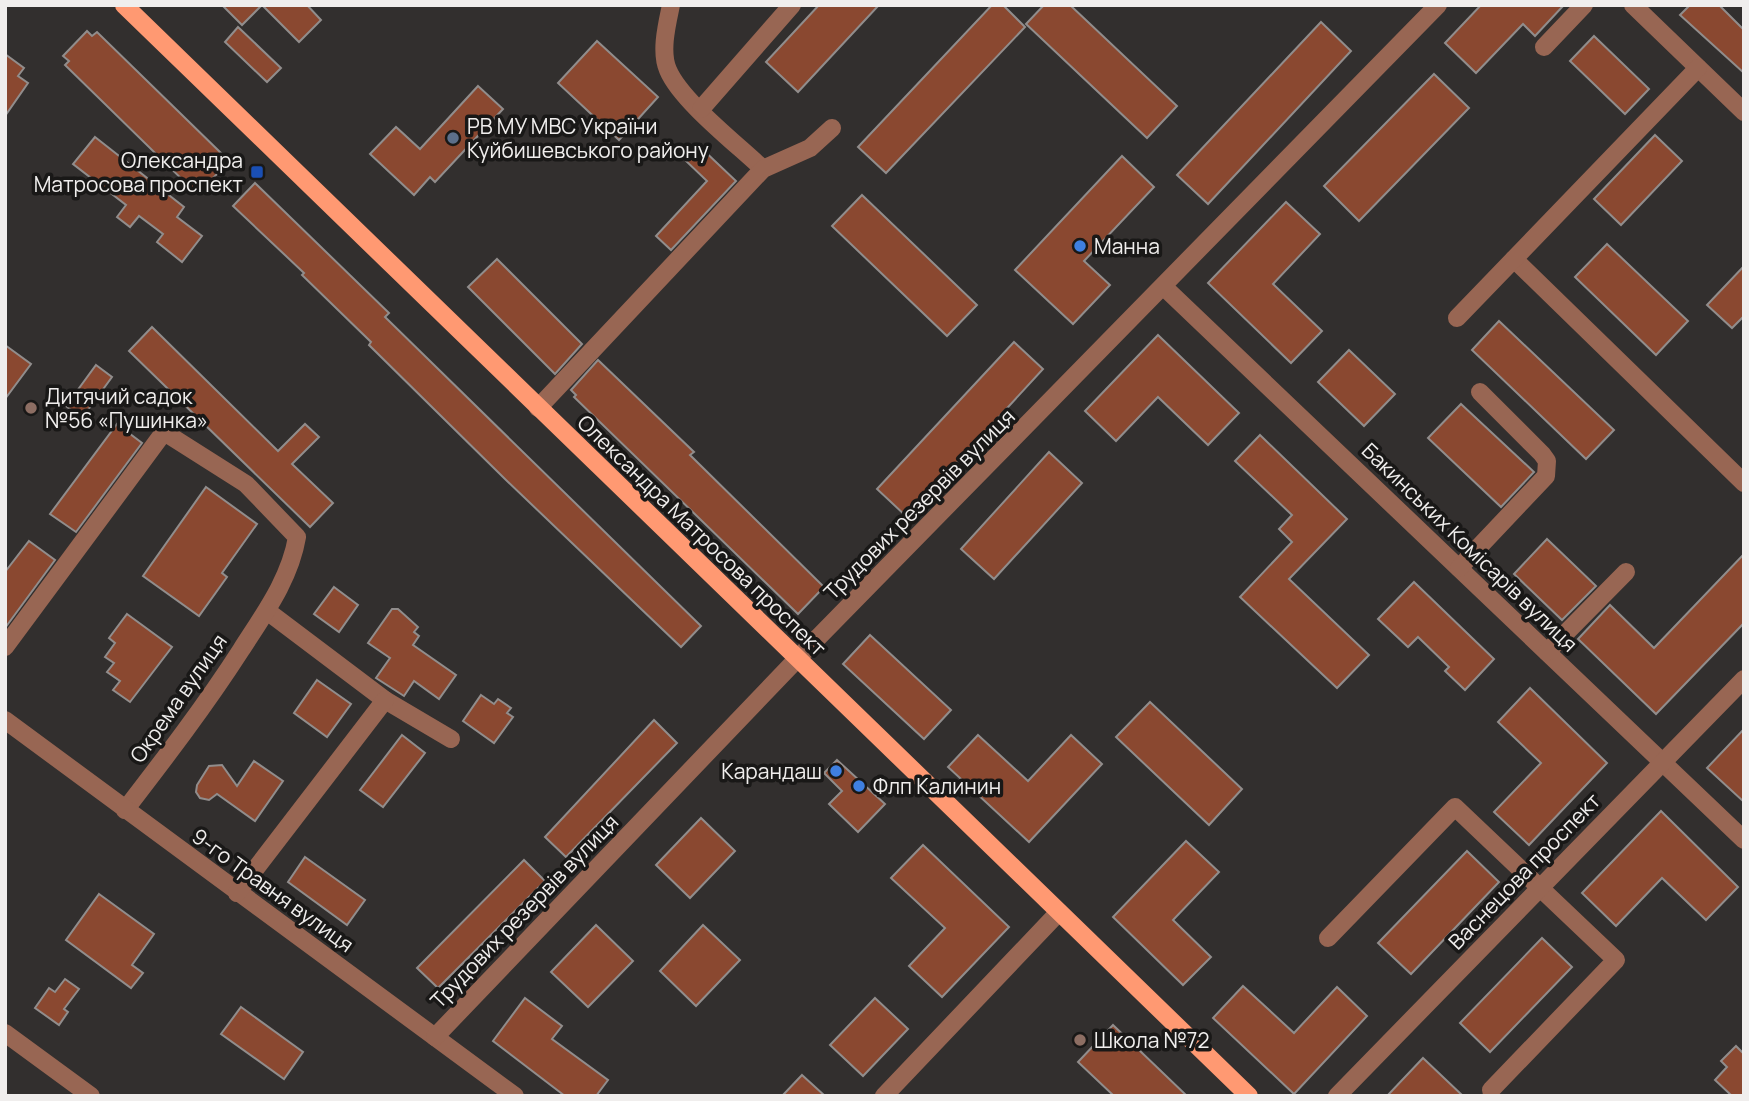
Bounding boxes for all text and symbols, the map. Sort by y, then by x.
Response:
place label: РВ МУ МВС України Куйбишевського району [467,112,709,164]
marker: РВ МУ МВС України Куйбишевського району [445,130,461,146]
place label: Олександра Матросова проспект [34,146,243,198]
marker: Олександра Матросова проспект [249,164,265,180]
place label: Манна [1094,232,1160,260]
marker: Манна [1072,238,1088,254]
place label: Дитячий садок №56 «Пушинка» [45,382,208,434]
marker: Дитячий садок №56 «Пушинка» [23,400,39,416]
street label: Трудових резервів вулиця [817,402,1021,606]
street label: Олександра Матросова проспект [572,408,833,662]
street label: Бакинських Комісарів вулиця [1356,436,1584,658]
street label: Окрема вулиця [123,628,233,768]
place label: Карандаш [721,757,822,785]
marker: Карандаш [828,763,844,779]
place label: Флп Калинин [873,772,1001,800]
marker: Флп Калинин [851,778,867,794]
street label: Васнецова проспект [1442,787,1606,955]
street label: Трудових резервів вулиця [424,808,624,1014]
street label: 9-го Травня вулиця [186,822,360,958]
place label: Школа №72 [1094,1026,1209,1054]
marker: Школа №72 [1072,1032,1088,1048]

